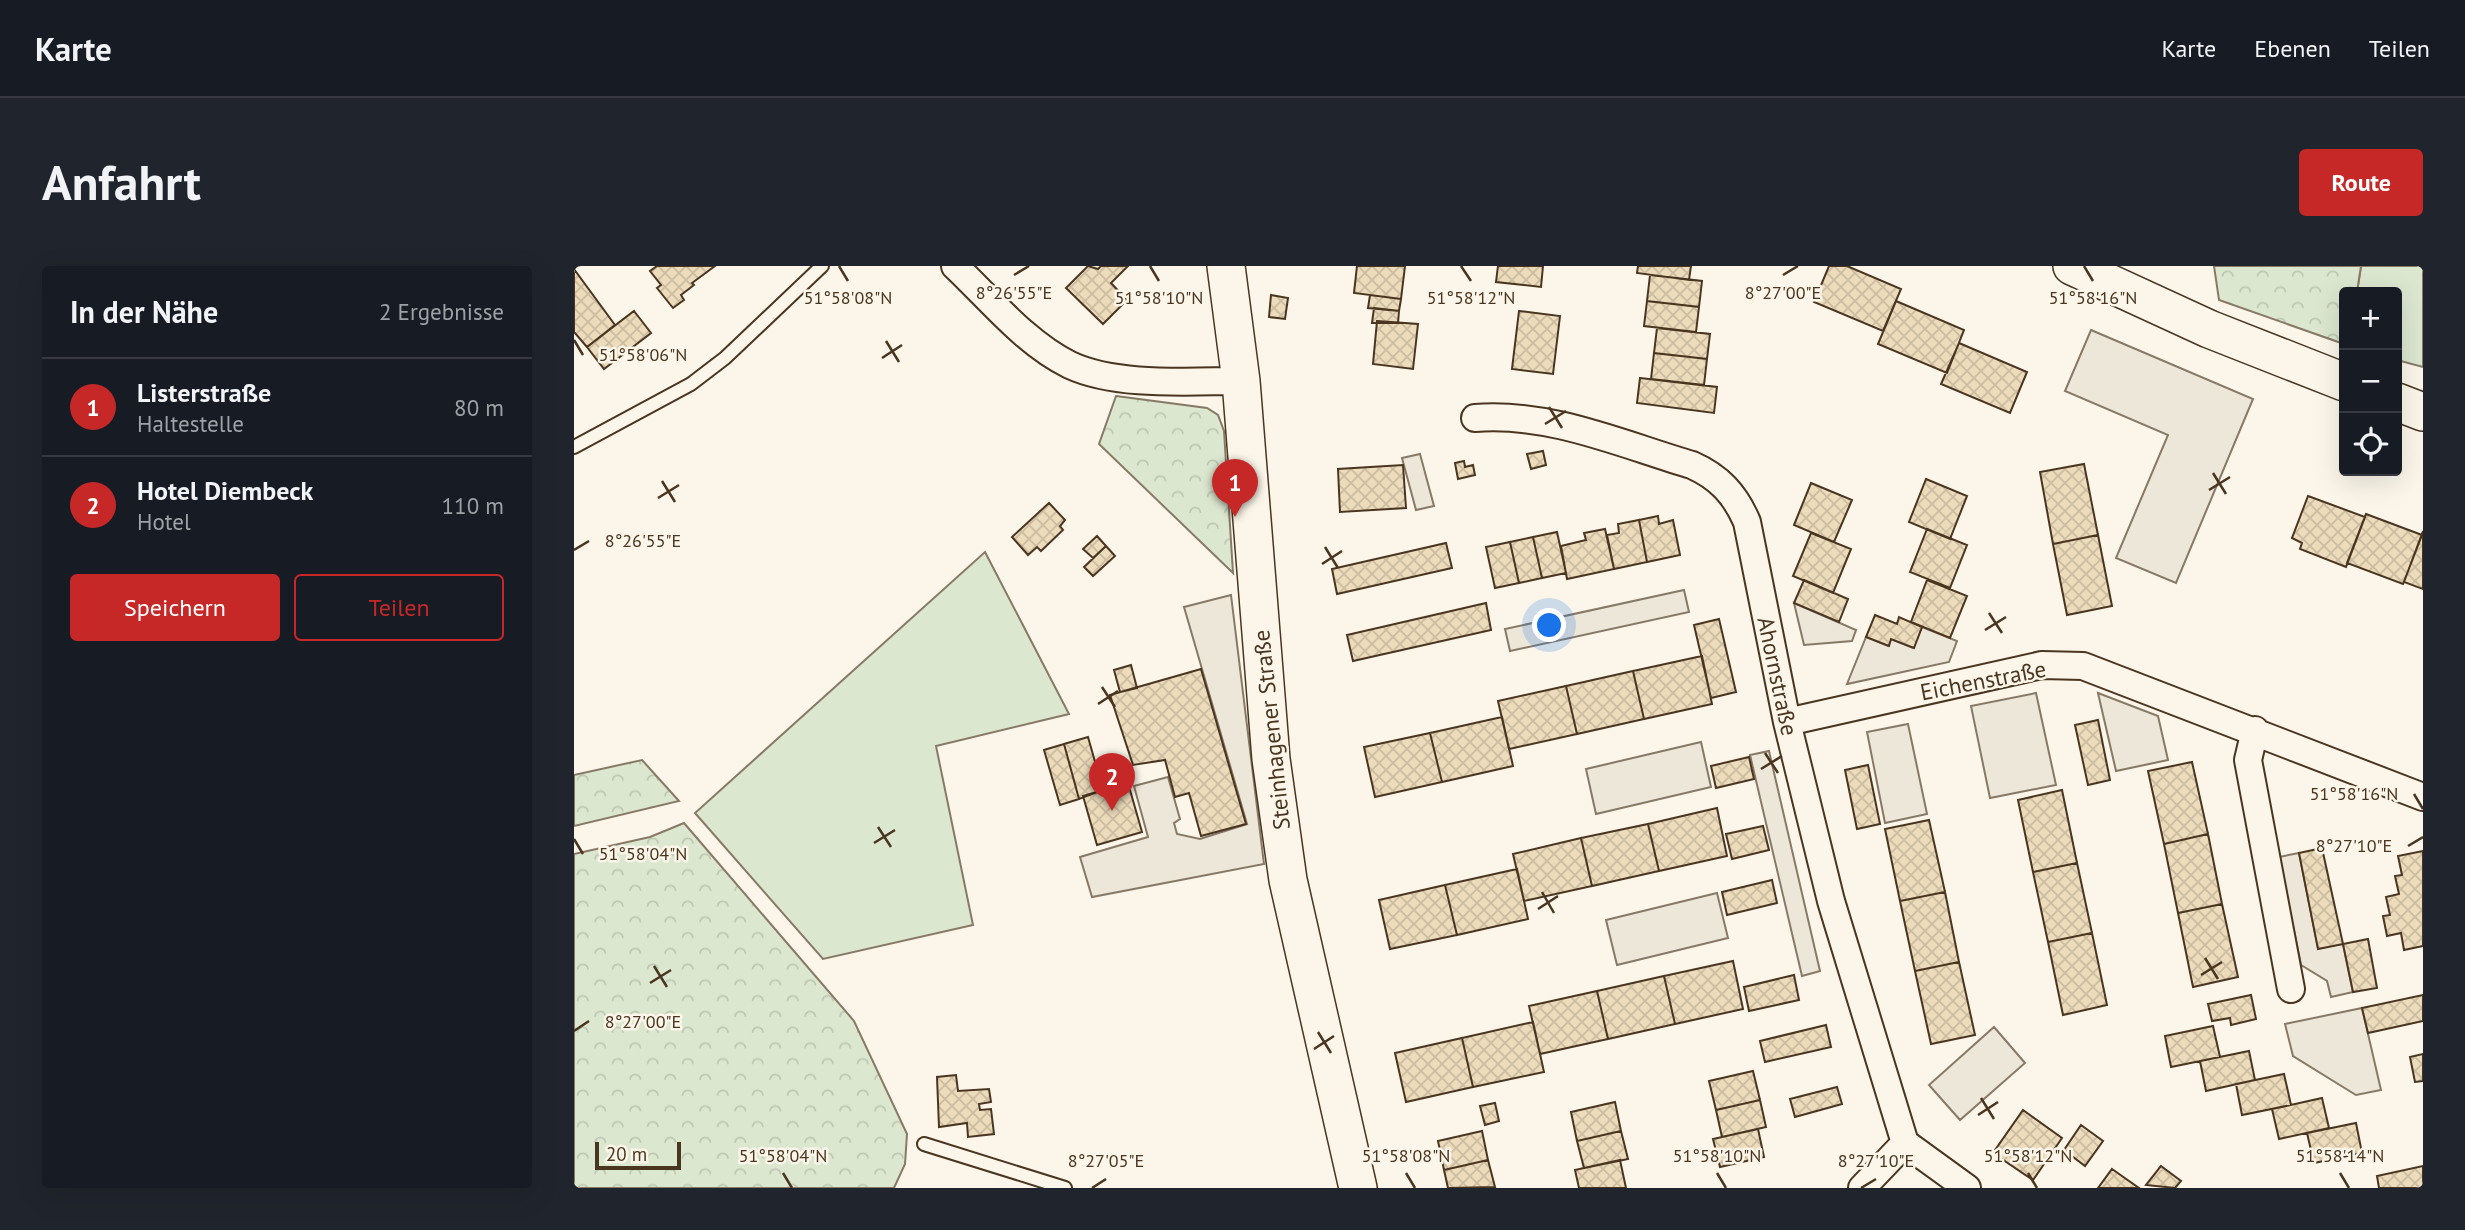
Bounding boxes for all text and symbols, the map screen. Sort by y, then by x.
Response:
text: Karte [35,27,112,70]
text: Karte [2162,33,2216,64]
text: Ebenen [2254,33,2331,64]
text: Teilen [2369,33,2430,64]
button: Route [2299,149,2423,216]
text: Anfahrt [42,150,201,214]
text: 8°26'55"E [976,281,1052,304]
text: 8°27'00"E [1745,281,1821,304]
text: 51°58'08"N [804,286,892,309]
text: 51°58'10"N [1115,286,1203,309]
text: 51°58'12"N [1427,286,1515,309]
text: 51°58'16"N [2049,286,2137,309]
map controls [2339,287,2402,476]
button: + [2339,287,2402,350]
text: In der Nähe [70,292,218,331]
text: 2 Ergebnisse [379,297,504,326]
text: 51°58'06"N [599,343,687,366]
button: − [2339,350,2402,413]
text: Listerstraße [137,376,271,409]
text: 1 [86,393,100,422]
text: 80 m [454,393,504,422]
text: Haltestelle [137,409,244,438]
button: locate [2339,413,2402,476]
pin: 1 [1212,459,1258,517]
text: Hotel Diembeck [137,474,313,507]
text: 2 [86,491,100,520]
text: 110 m [442,491,504,520]
text: Hotel [137,507,191,536]
text: 8°26'55"E [605,529,681,552]
button: Speichern [70,574,280,641]
button: Teilen [294,574,504,641]
your location [1532,608,1566,642]
street label: Ahornstraße [1751,614,1805,738]
street label: Steinhagener Straße [1246,629,1296,831]
street label: Eichenstraße [1918,654,2048,706]
pin: 2 [1089,753,1135,811]
text: 51°58'16"N [2310,782,2398,805]
text: 8°27'10"E [2316,834,2392,857]
text: 51°58'04"N [599,842,687,865]
text: 8°27'00"E [605,1010,681,1033]
scale bar [595,1139,681,1171]
text: 20 m [606,1142,647,1166]
text: 51°58'04"N [739,1144,827,1167]
text: 51°58'08"N [1362,1144,1450,1167]
text: 51°58'10"N [1673,1144,1761,1167]
text: 51°58'12"N [1984,1144,2072,1167]
text: 51°58'14"N [2296,1144,2384,1167]
text: 8°27'05"E [1068,1149,1144,1172]
text: 8°27'10"E [1838,1149,1914,1172]

